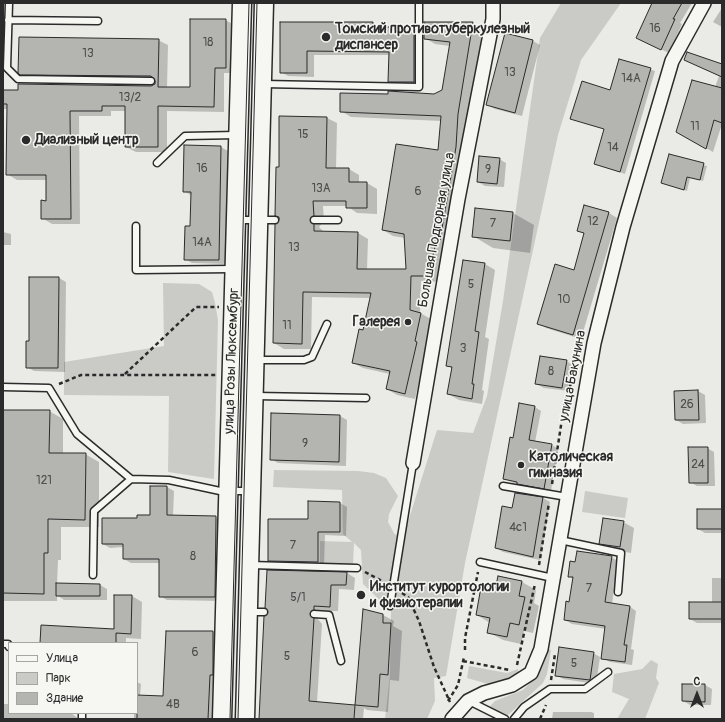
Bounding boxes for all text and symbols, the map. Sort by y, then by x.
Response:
place label: Томский противотуберкулезный диспансер [335,21,530,54]
house number: 16 [649,22,661,36]
marker: Томский противотуберкулезный диспансер [320,31,332,43]
house number: 18 [203,36,213,50]
house number: 13 [82,47,94,61]
house number: 13 [504,66,516,80]
house number: 14А [621,72,641,86]
house number: 13/2 [119,91,141,105]
house number: 11 [690,120,700,134]
house number: 15 [297,128,309,142]
place label: Диализный центр [35,132,139,148]
marker: Диализный центр [20,134,32,146]
house number: 14 [607,141,619,155]
street label: Большая Подгорная улица [415,151,459,309]
house number: 16 [196,162,208,176]
house number: 9 [485,163,491,177]
house number: 13А [311,182,331,196]
house number: 6 [415,185,421,199]
house number: 12 [587,215,599,229]
house number: 7 [490,217,496,231]
house number: 14А [192,236,212,250]
house number: 13 [288,241,300,255]
house number: 5 [468,278,474,292]
street label: улица Розы Люксембург [221,288,243,434]
house number: 10 [558,293,570,307]
place label: Галерея [352,314,400,330]
marker: Галерея [403,317,413,327]
house number: 11 [282,319,292,333]
street label: улица Бакунина [556,329,590,423]
house number: 3 [460,342,466,356]
house number: 8 [548,365,554,379]
house number: 26 [680,398,694,412]
house number: 9 [302,437,308,451]
place label: Католическая гимназия [529,449,613,482]
house number: 24 [691,458,705,472]
marker: Католическая гимназия [516,460,526,470]
house number: 121 [36,474,52,488]
house number: 4с1 [509,521,527,535]
house number: 7 [290,539,296,553]
house number: 8 [190,550,196,564]
place label: Институт курортологии и физиотерапии [370,579,509,612]
house number: 7 [586,582,592,596]
marker: Институт курортологии и физиотерапии [355,589,367,601]
house number: 5/1 [290,591,306,605]
legend [8,642,138,714]
house number: 6 [192,646,198,660]
house number: 5 [284,650,290,664]
text: Улица [46,651,78,666]
house number: 5 [571,657,577,671]
text: Парк [46,671,71,686]
north arrow [677,674,717,714]
text: С [694,675,700,688]
text: Здание [46,691,83,706]
house number: 4В [166,698,180,712]

